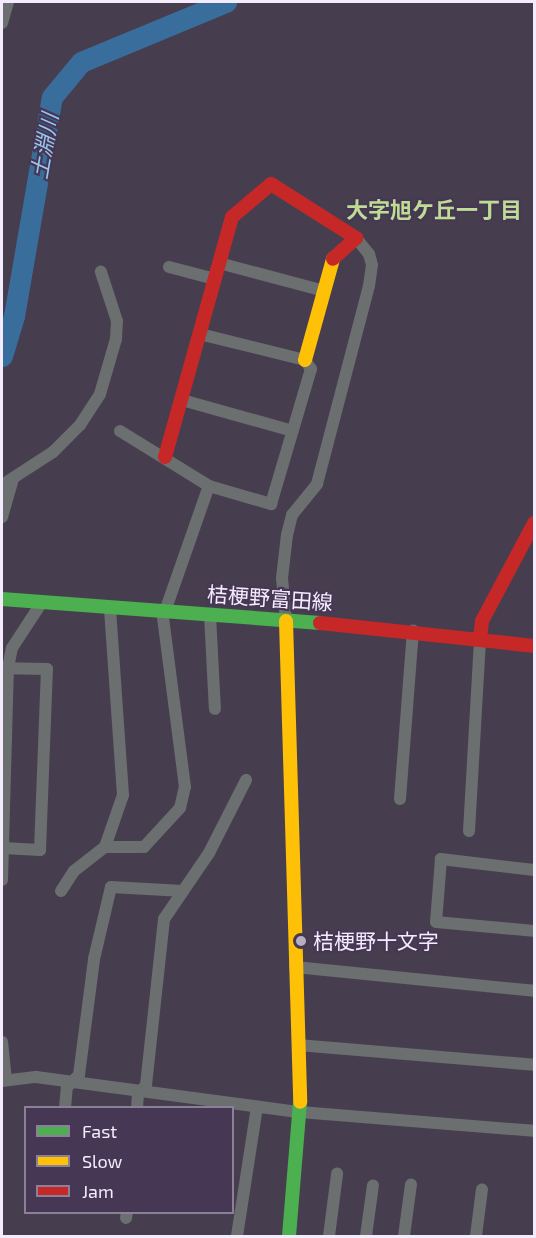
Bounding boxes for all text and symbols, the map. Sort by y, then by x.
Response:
water label: 土淵川 [25,111,63,181]
district label: 大字旭ケ丘一丁目 [346,197,522,223]
street label: 桔梗野富田線 [206,581,334,615]
place label: 桔梗野十文字 [313,928,439,954]
marker: 桔梗野十文字 [294,934,308,948]
legend [24,1106,234,1214]
text: Fast [82,1120,117,1142]
text: Slow [82,1150,122,1172]
text: Jam [82,1180,114,1202]

